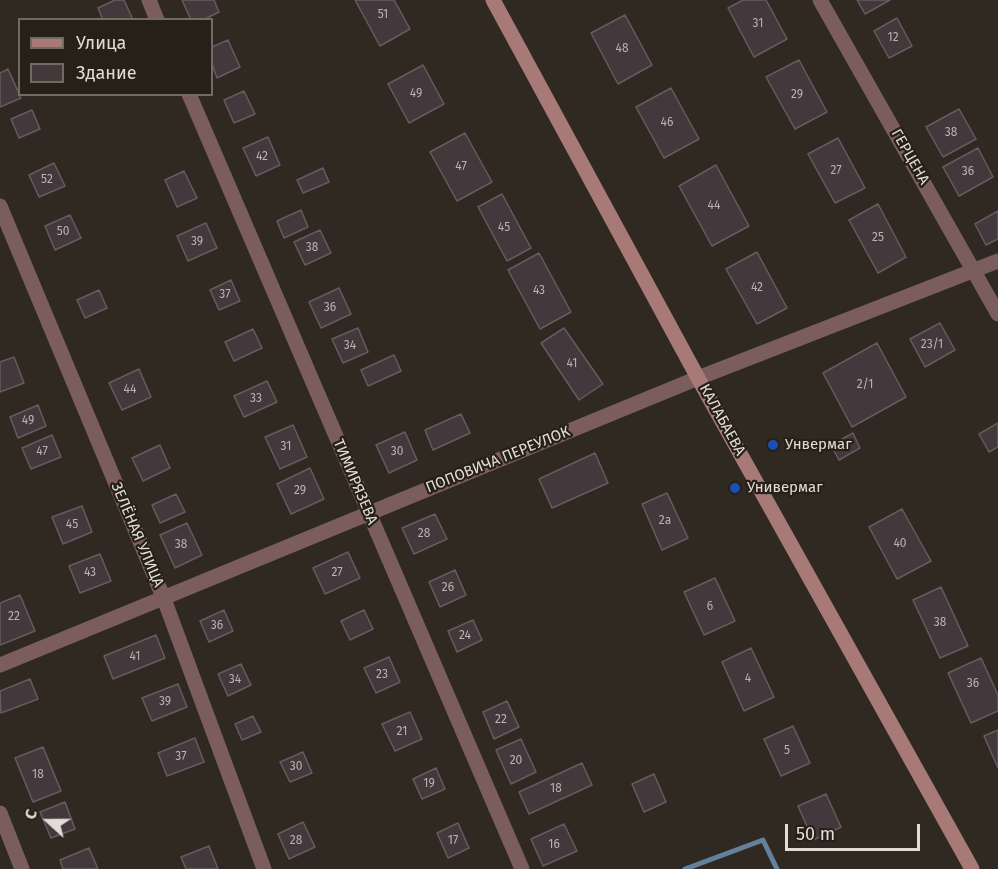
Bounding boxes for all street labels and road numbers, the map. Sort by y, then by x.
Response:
street label: ГЕРЦЕНА [887,126,933,188]
street label: КАЛАБАЕВА [695,381,749,459]
street label: ПОПОВИЧА ПЕРЕУЛОК [423,423,573,497]
street label: ТИМИРЯЗЕВА [329,437,381,527]
street label: ЗЕЛЁНАЯ УЛИЦА [107,480,167,590]

